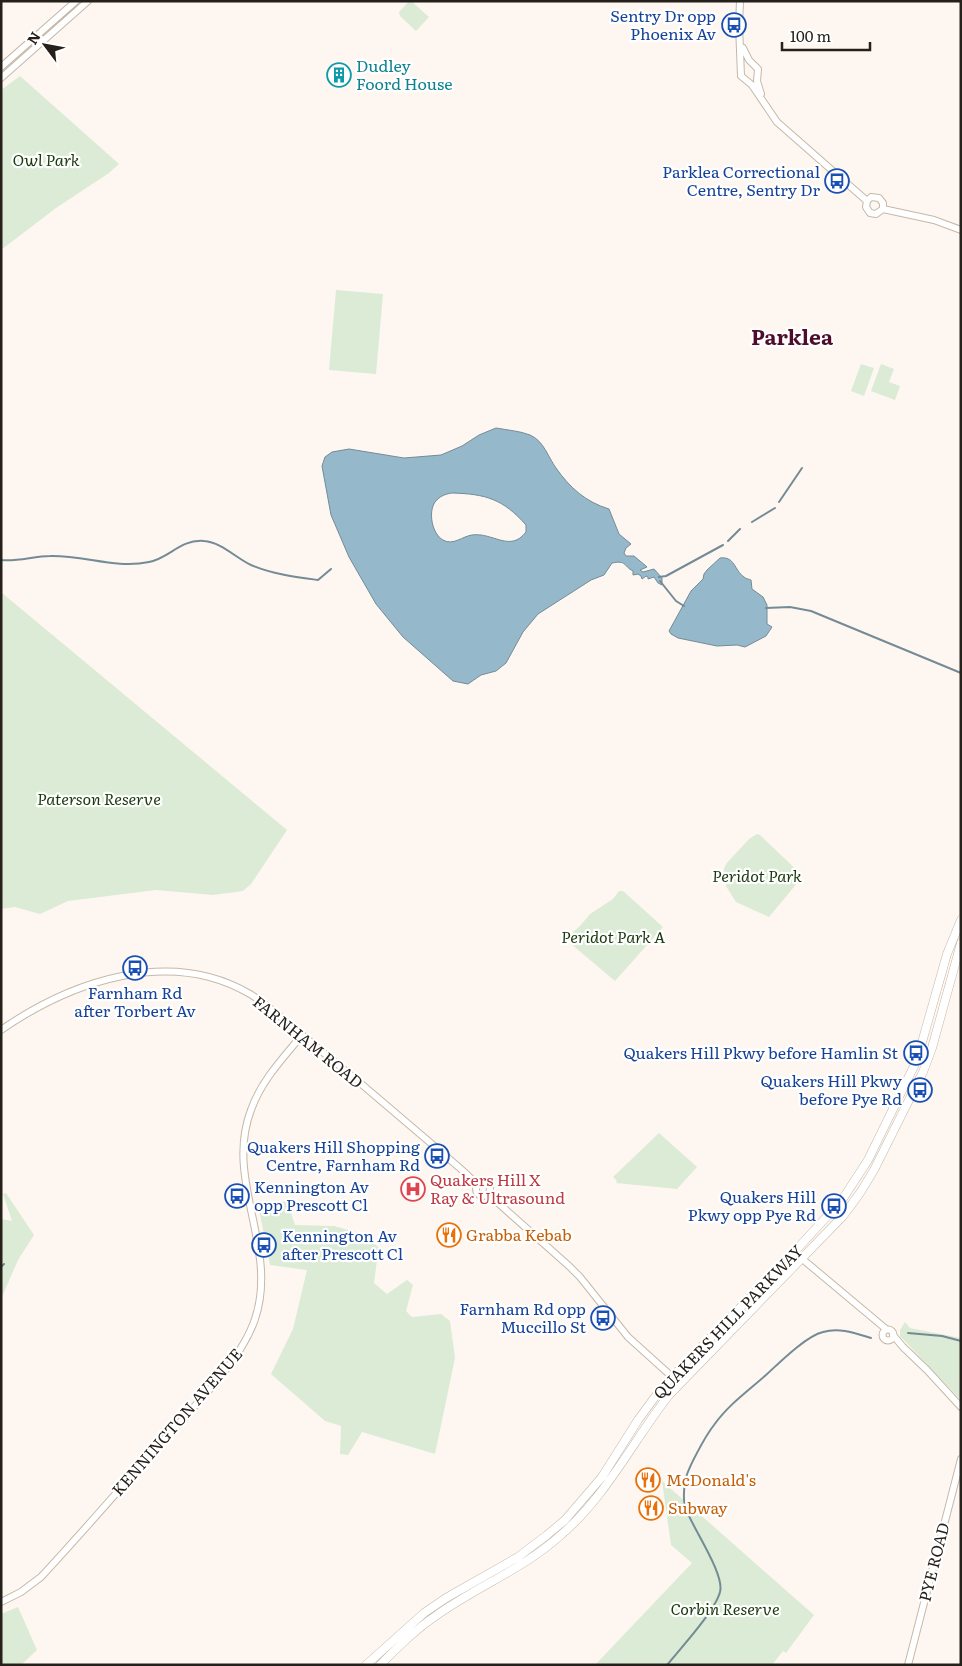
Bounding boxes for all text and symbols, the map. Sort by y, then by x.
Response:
place label: Sentry Dr opp Phoenix Av [610,3,717,45]
bus stop icon: Sentry Dr opp Phoenix Av [721,12,747,38]
north arrow [20,20,70,70]
scale bar [782,20,870,52]
text: 100 m [790,24,831,47]
text: N [22,27,45,48]
place label: Dudley Foord House [356,53,452,95]
building icon: Dudley Foord House [326,62,352,88]
park label: Owl Park [13,147,80,171]
place label: Parklea Correctional Centre, Sentry Dr [662,159,820,201]
bus stop icon: Parklea Correctional Centre, Sentry Dr [824,168,850,194]
district label: Parklea [751,320,834,351]
park label: Paterson Reserve [37,786,161,810]
park label: Peridot Park [712,863,802,887]
park label: Peridot Park A [561,924,666,948]
bus stop icon: Farnham Rd after Torbert Av [122,955,148,981]
place label: Farnham Rd after Torbert Av [74,980,196,1022]
street label: FARNHAM ROAD [248,989,369,1093]
place label: Quakers Hill Pkwy before Hamlin St [623,1040,899,1064]
bus stop icon: Quakers Hill Pkwy before Hamlin St [903,1040,929,1066]
place label: Quakers Hill Pkwy before Pye Rd [761,1068,903,1110]
bus stop icon: Quakers Hill Pkwy before Pye Rd [907,1077,933,1103]
place label: Quakers Hill Shopping Centre, Farnham Rd [247,1134,420,1176]
bus stop icon: Quakers Hill Shopping Centre, Farnham Rd [424,1143,450,1169]
place label: Quakers Hill X Ray & Ultrasound [430,1167,565,1209]
place label: Kennington Av opp Prescott Cl [254,1174,369,1216]
hospital icon: Quakers Hill X Ray & Ultrasound [400,1176,426,1202]
bus stop icon: Kennington Av opp Prescott Cl [224,1183,250,1209]
place label: Quakers Hill Pkwy opp Pye Rd [688,1184,816,1226]
bus stop icon: Quakers Hill Pkwy opp Pye Rd [821,1193,847,1219]
restaurant icon: Grabba Kebab [436,1222,462,1248]
place label: Grabba Kebab [466,1222,572,1246]
place label: Kennington Av after Prescott Cl [282,1223,403,1265]
bus stop icon: Kennington Av after Prescott Cl [251,1232,277,1258]
street label: QUAKERS HILL PARKWAY [647,1238,808,1404]
place label: Farnham Rd opp Muccillo St [459,1296,587,1338]
bus stop icon: Farnham Rd opp Muccillo St [590,1305,616,1331]
street label: KENNINGTON AVENUE [105,1342,247,1501]
restaurant icon: McDonald's [635,1467,661,1493]
place label: McDonald's [666,1467,756,1491]
restaurant icon: Subway [638,1495,664,1521]
place label: Subway [668,1495,728,1519]
street label: PYE ROAD [912,1520,954,1604]
park label: Corbin Reserve [670,1596,780,1620]

